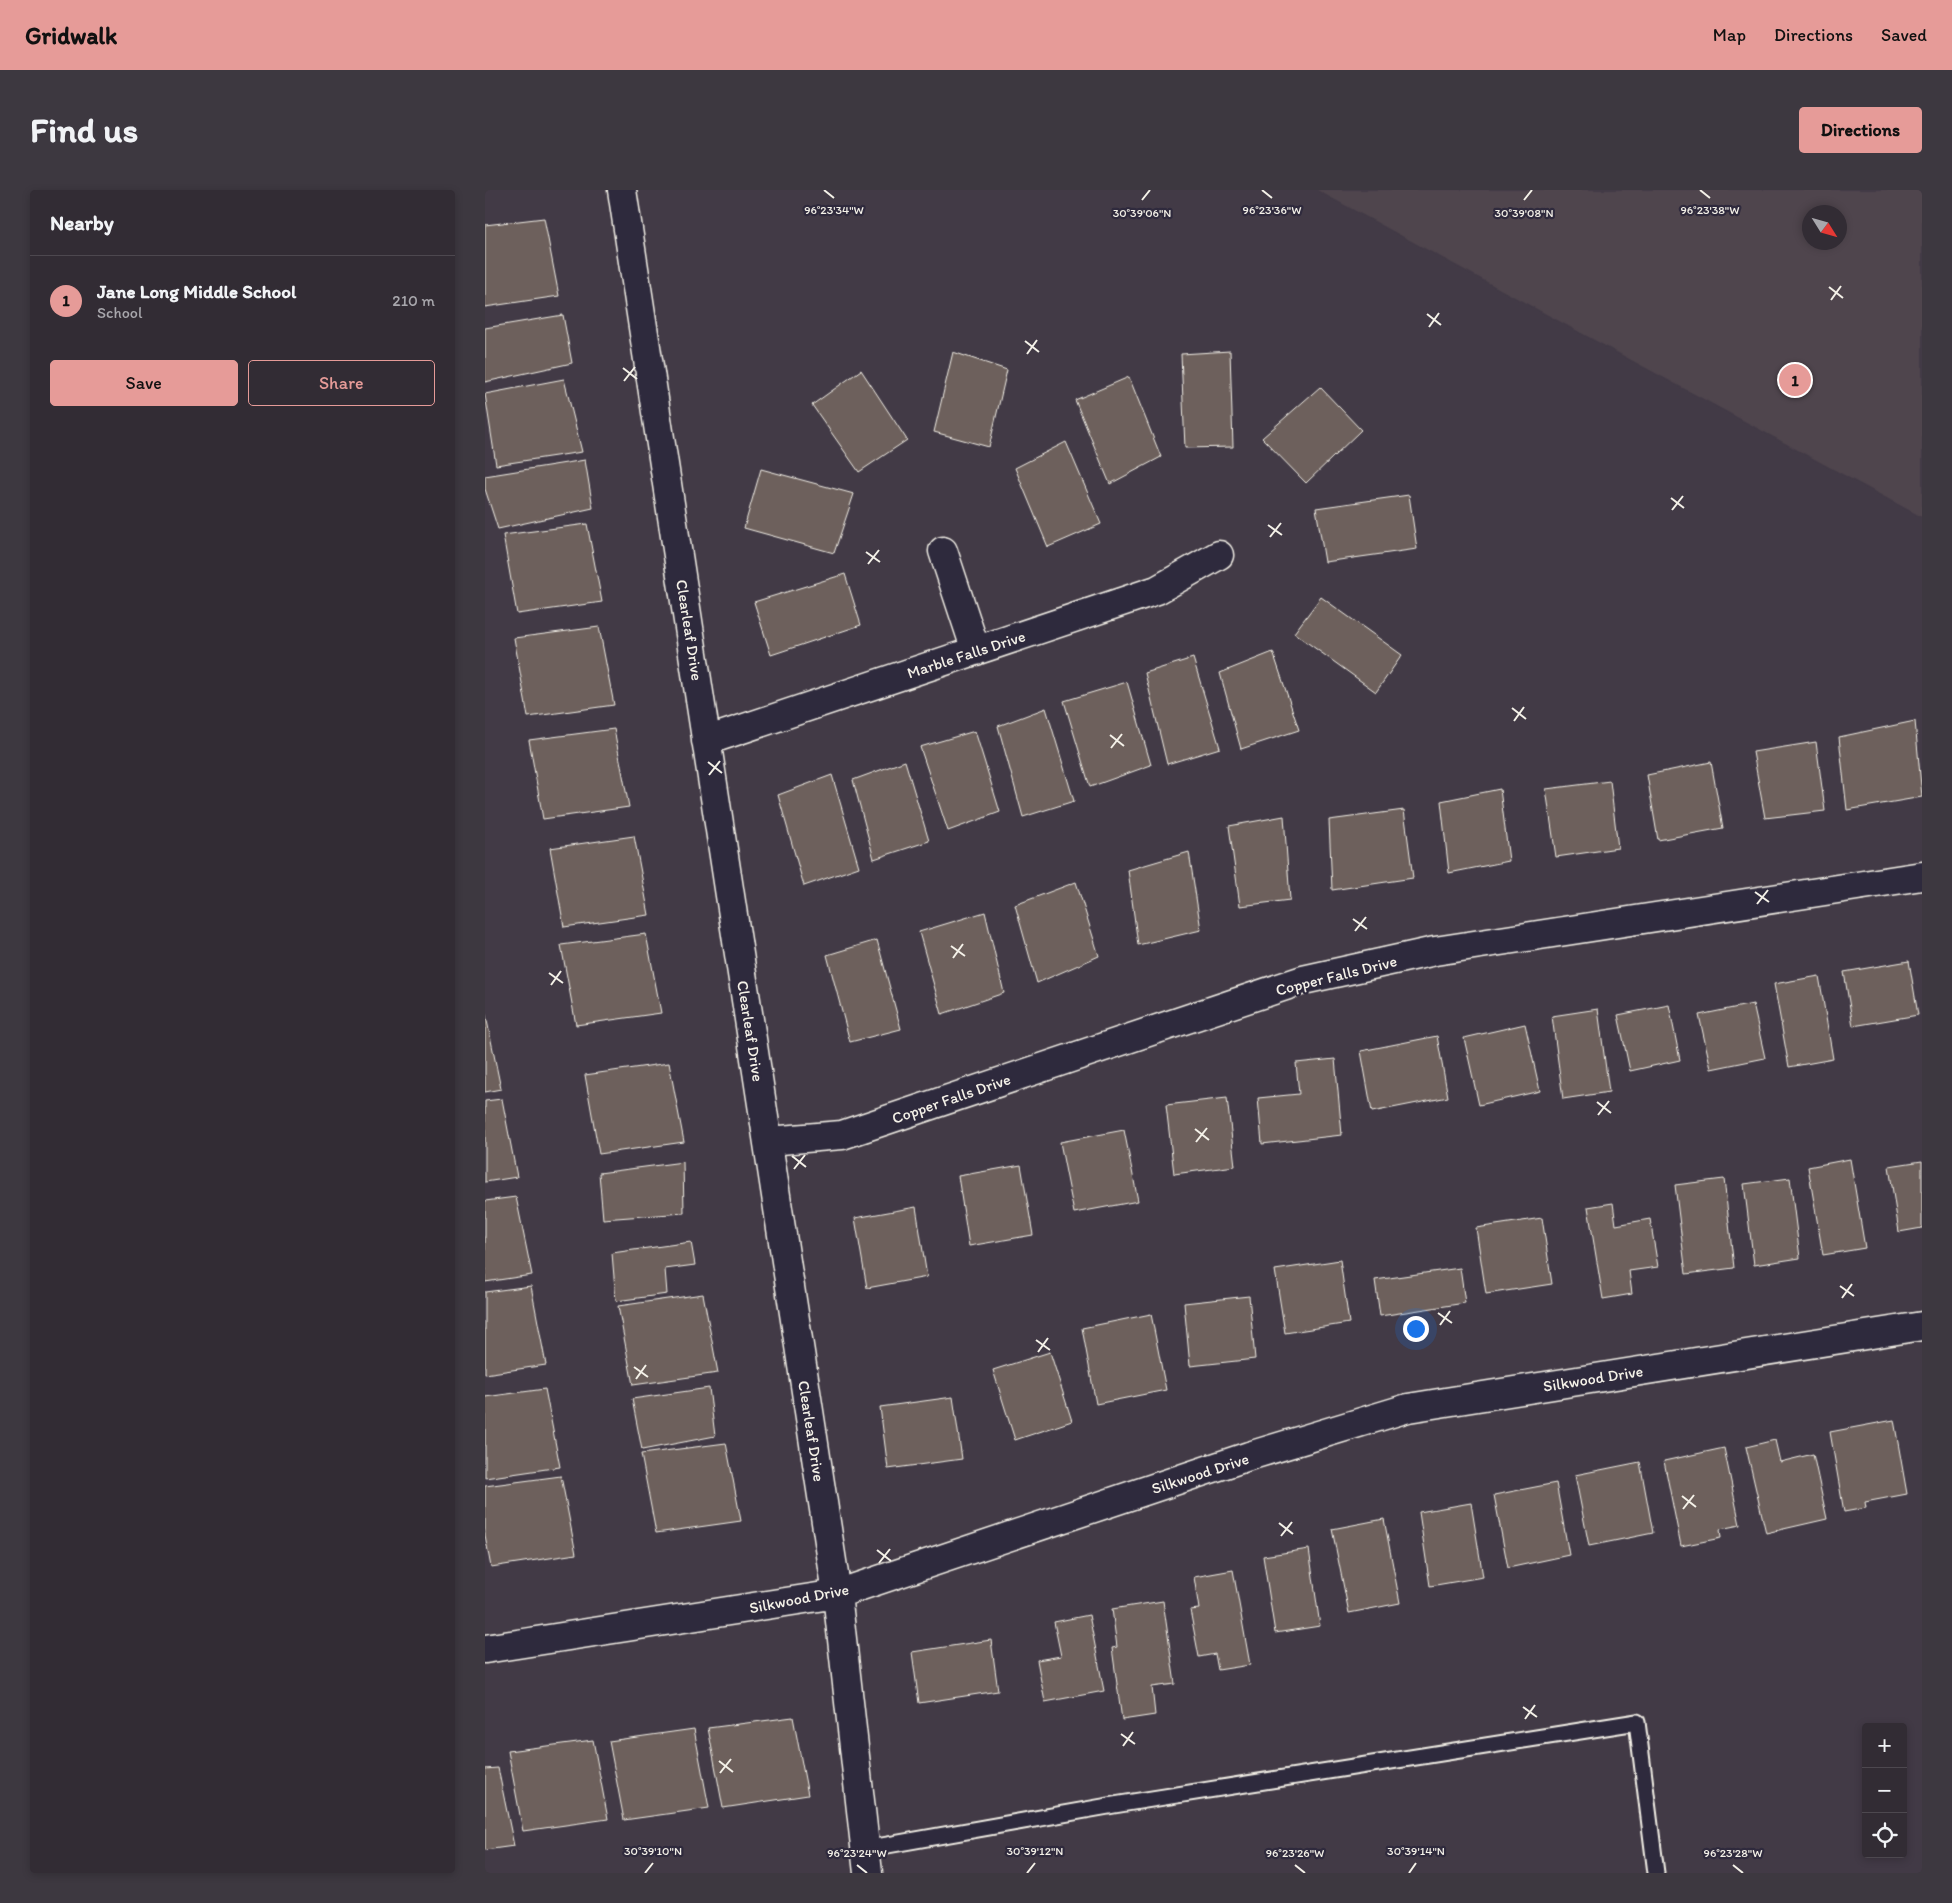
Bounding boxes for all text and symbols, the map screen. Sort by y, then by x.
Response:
text: Gridwalk [25,21,117,50]
text: Map [1713,24,1746,46]
text: Directions [1774,24,1853,46]
text: Saved [1881,24,1927,46]
button: Directions [1799,107,1922,153]
text: Find us [30,109,138,151]
text: 96°23'34"W [804,203,864,217]
text: 96°23'36"W [1243,203,1301,217]
text: 96°23'38"W [1680,203,1740,217]
north arrow [1802,205,1847,250]
text: 30°39'06"N [1113,206,1171,220]
text: 30°39'08"N [1495,206,1553,220]
text: Nearby [50,210,114,235]
text: Jane Long Middle School [97,280,296,303]
text: 1 [62,291,70,310]
text: 210 m [392,291,435,310]
text: School [97,303,143,322]
button: Save [50,360,238,406]
button: Share [248,360,435,406]
pin: 1 [1779,361,1811,399]
street label: Clearleaf Drive [672,578,707,682]
street label: Marble Falls Drive [905,626,1028,683]
street label: Copper Falls Drive [1273,951,1399,1000]
street label: Clearleaf Drive [733,979,768,1083]
street label: Copper Falls Drive [889,1069,1013,1128]
your location [1403,1316,1429,1342]
street label: Silkwood Drive [1542,1361,1644,1396]
street label: Clearleaf Drive [794,1379,829,1483]
street label: Silkwood Drive [1149,1449,1251,1498]
street label: Silkwood Drive [748,1580,851,1617]
map controls [1862,1723,1907,1858]
button: + [1862,1723,1907,1768]
button: − [1862,1768,1907,1813]
button: locate [1862,1813,1907,1858]
text: 30°39'10"N [624,1844,682,1858]
text: 30°39'12"N [1007,1844,1063,1858]
text: 30°39'14"N [1387,1844,1445,1858]
text: 96°23'24"W [827,1846,887,1860]
text: 96°23'26"W [1266,1846,1324,1860]
text: 96°23'28"W [1704,1846,1762,1860]

